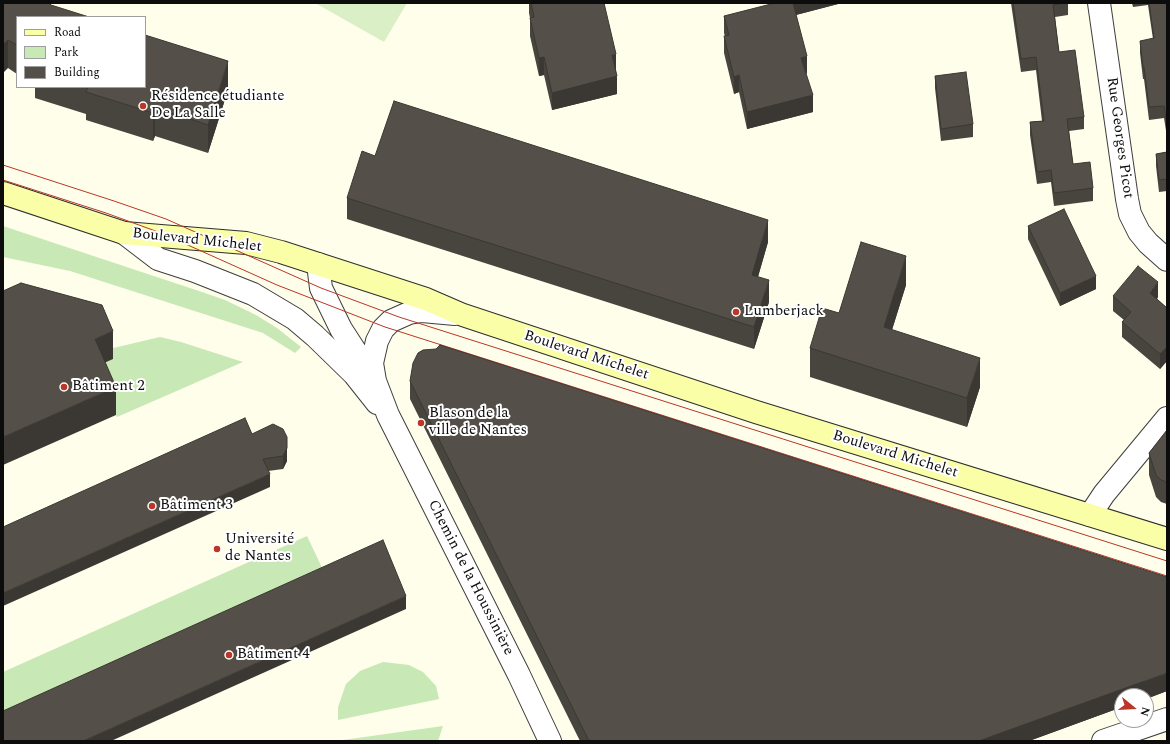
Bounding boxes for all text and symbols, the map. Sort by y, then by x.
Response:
legend [16,16,146,88]
text: Road [54,23,81,42]
text: Park [54,43,79,62]
text: Building [54,63,100,82]
street label: Rue Georges Picot [1102,76,1136,200]
place label: Résidence étudiante De La Salle [151,88,285,123]
marker: Résidence étudiante De La Salle [138,101,148,111]
street label: Boulevard Michelet [131,225,263,257]
place label: Lumberjack [744,303,824,321]
marker: Lumberjack [731,307,741,317]
street label: Boulevard Michelet [521,327,651,385]
place label: Bâtiment 2 [72,378,145,396]
marker: Bâtiment 2 [59,382,69,392]
place label: Blason de la ville de Nantes [429,405,527,440]
marker: Blason de la ville de Nantes [416,418,426,428]
street label: Boulevard Michelet [830,427,960,483]
place label: Bâtiment 3 [160,497,233,515]
street label: Chemin de la Houssinière [423,497,517,659]
marker: Bâtiment 3 [147,501,157,511]
place label: Université de Nantes [225,531,294,566]
marker: Université de Nantes [212,544,222,554]
place label: Bâtiment 4 [237,646,310,664]
marker: Bâtiment 4 [224,650,234,660]
north arrow [1114,688,1154,728]
text: N [1135,705,1154,718]

